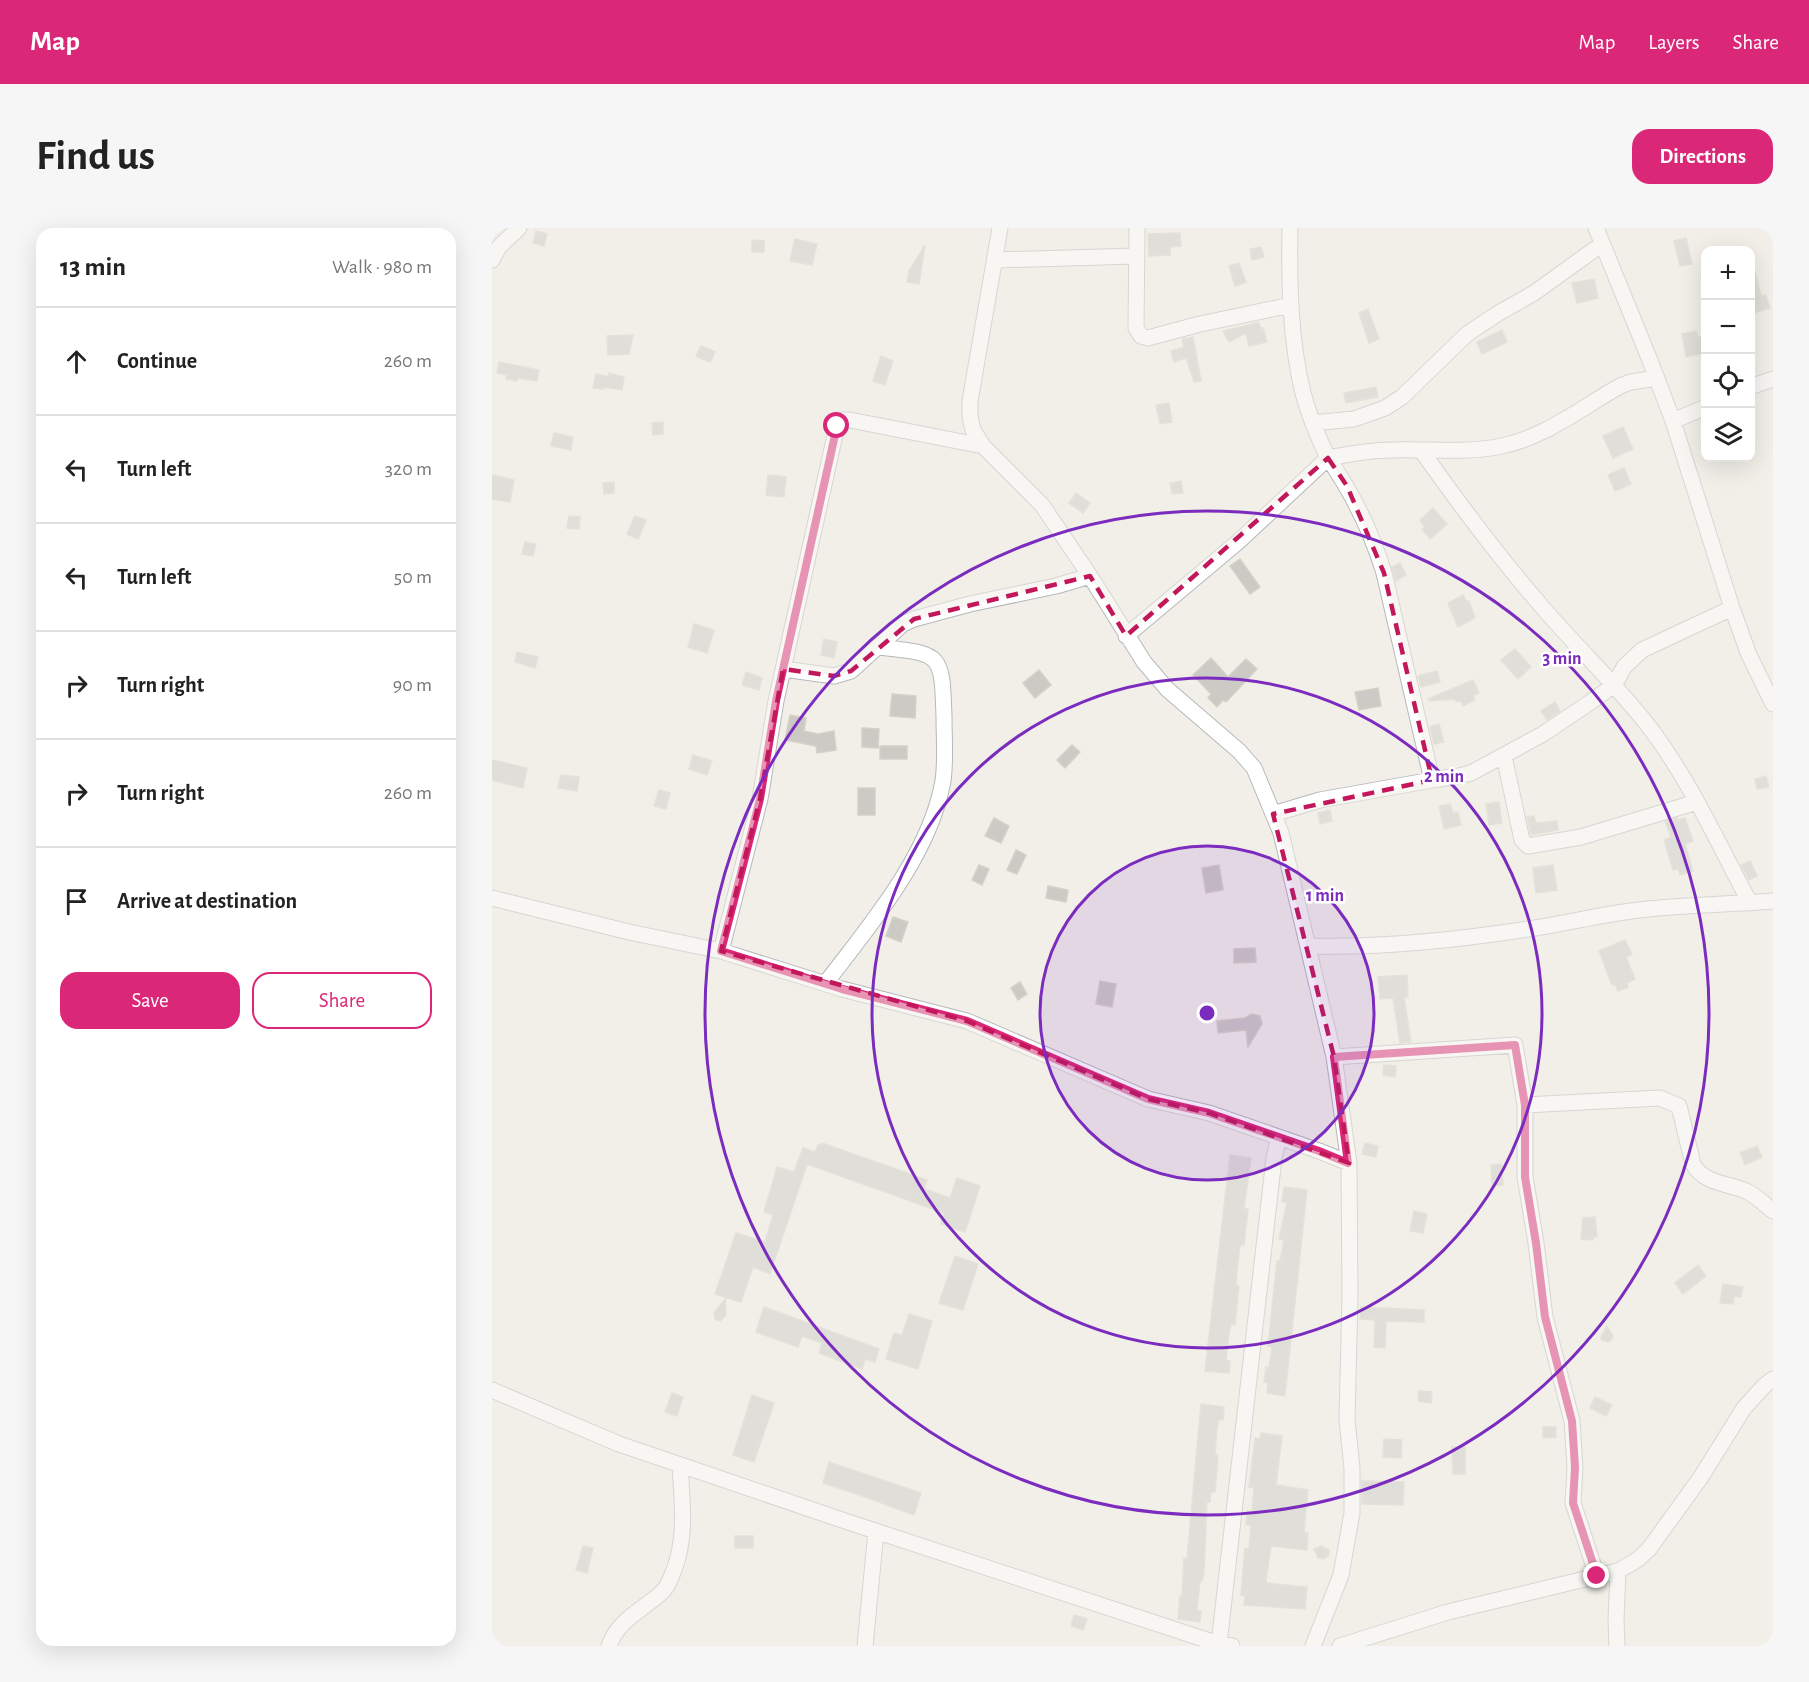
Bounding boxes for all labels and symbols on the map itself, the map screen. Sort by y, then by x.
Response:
route start [823,412,849,438]
text: 3 min [1542,650,1582,668]
text: 2 min [1424,768,1464,786]
text: 1 min [1306,887,1344,905]
centre of rings [1197,1003,1217,1023]
route end [1583,1562,1609,1588]

